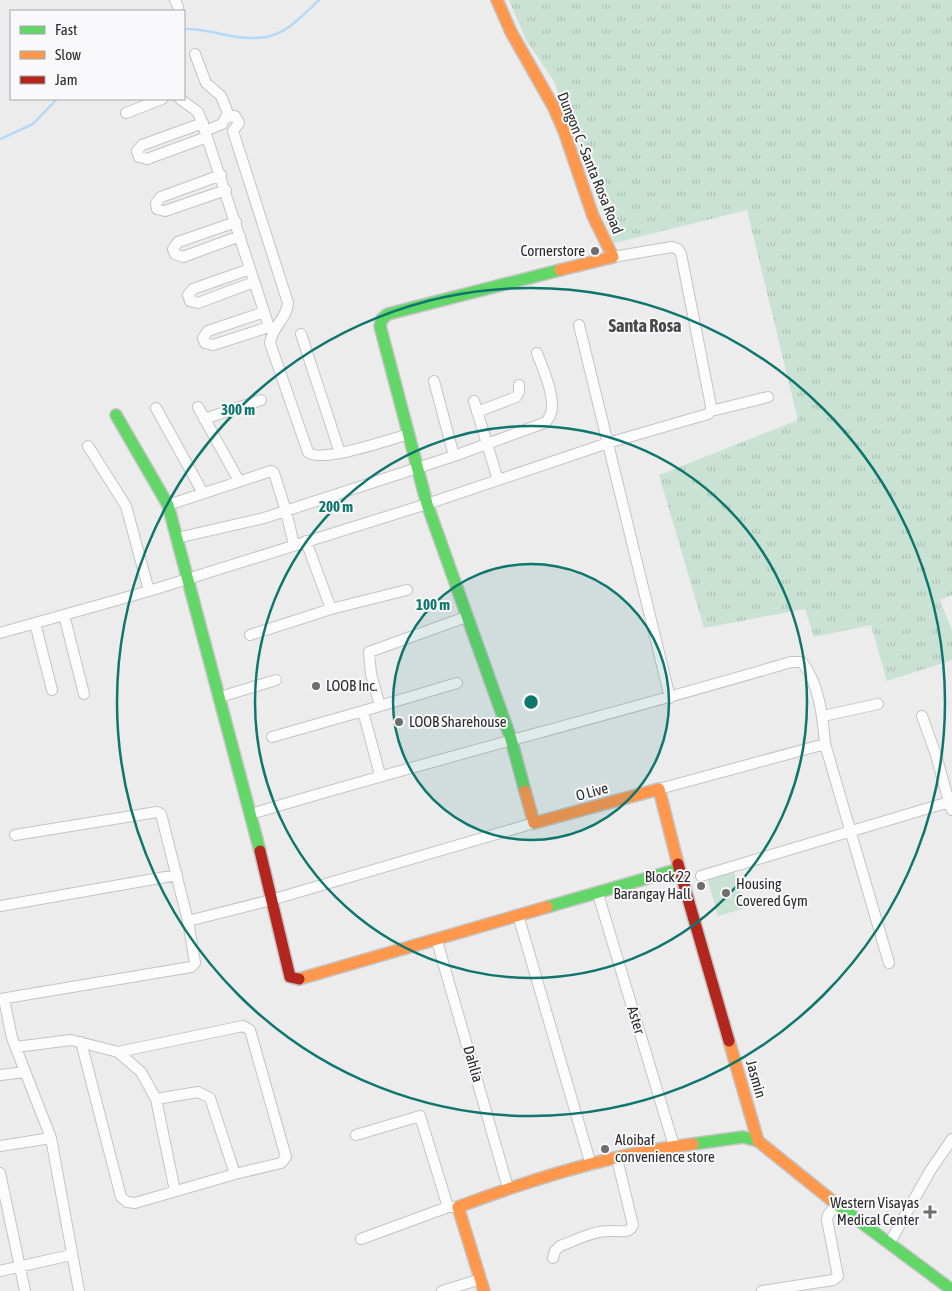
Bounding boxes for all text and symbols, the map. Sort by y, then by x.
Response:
legend [10,10,185,100]
text: Fast [55,21,77,38]
text: Slow [55,46,81,63]
text: Jam [55,71,78,88]
street label: Dungon C - Santa Rosa Road [554,89,627,236]
place label: Cornerstore [521,242,585,259]
marker: Cornerstore [589,245,601,257]
district label: Santa Rosa [609,315,681,336]
text: 300 m [221,401,255,418]
text: 200 m [319,498,353,515]
text: 100 m [416,596,450,613]
place label: LOOB Inc. [326,677,378,694]
marker: LOOB Inc. [310,680,322,692]
centre of rings [522,693,540,711]
place label: LOOB Sharehouse [409,713,507,730]
marker: LOOB Sharehouse [393,716,405,728]
street label: O Live [574,779,610,804]
place label: Block 22 Barangay Hall [614,868,691,902]
place label: Housing Covered Gym [736,875,808,909]
marker: Block 22 Barangay Hall [695,880,707,892]
marker: Housing Covered Gym [720,887,732,899]
street label: Aster [624,1004,649,1036]
street label: Dahlia [460,1044,487,1084]
street label: Jasmin [743,1058,770,1100]
place label: Aloibaf convenience store [615,1131,715,1165]
marker: Aloibaf convenience store [599,1143,611,1155]
place label: Western Visayas Medical Center [830,1194,920,1228]
marker: Western Visayas Medical Center [923,1205,937,1219]

